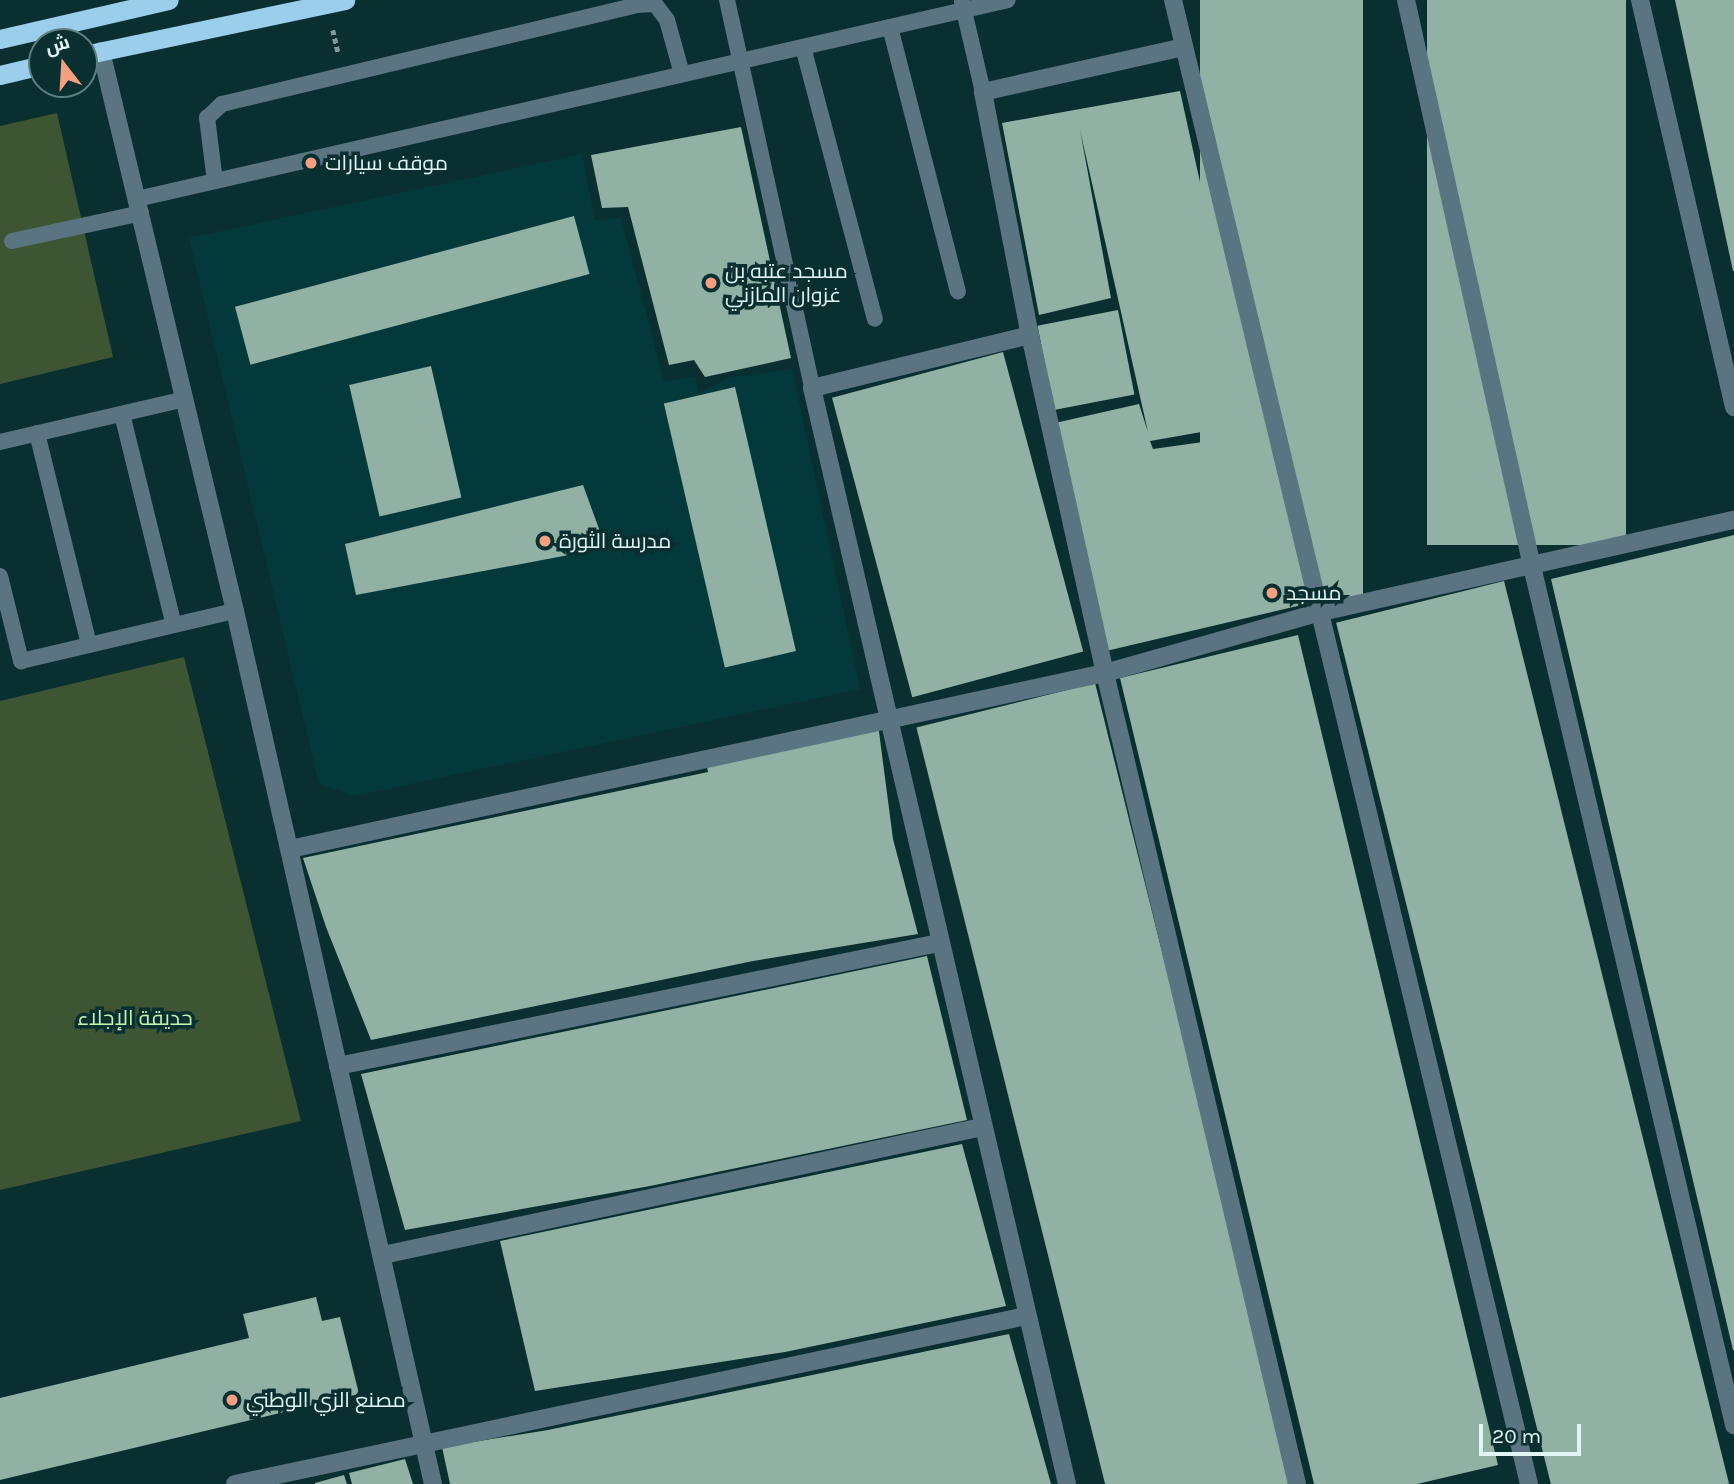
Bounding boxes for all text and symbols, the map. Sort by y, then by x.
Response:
north arrow [28,28,98,98]
text: ش [43,31,72,59]
place label: موقف سيارات [325,150,448,176]
marker: موقف سيارات [303,155,319,171]
place label: مسجد عتبه بن غزوان المازني [725,258,848,308]
marker: مسجد عتبه بن غزوان المازني [703,275,719,291]
place label: مدرسة الثورة [559,528,671,554]
marker: مدرسة الثورة [537,533,553,549]
place label: مسجد [1286,580,1341,606]
marker: مسجد [1264,585,1280,601]
park label: حديقة الإجلاء [77,1005,193,1031]
place label: مصنع الزي الوطني [246,1387,406,1413]
marker: مصنع الزي الوطني [224,1392,240,1408]
scale bar [1482,1410,1584,1454]
text: 20 m [1492,1424,1541,1448]

